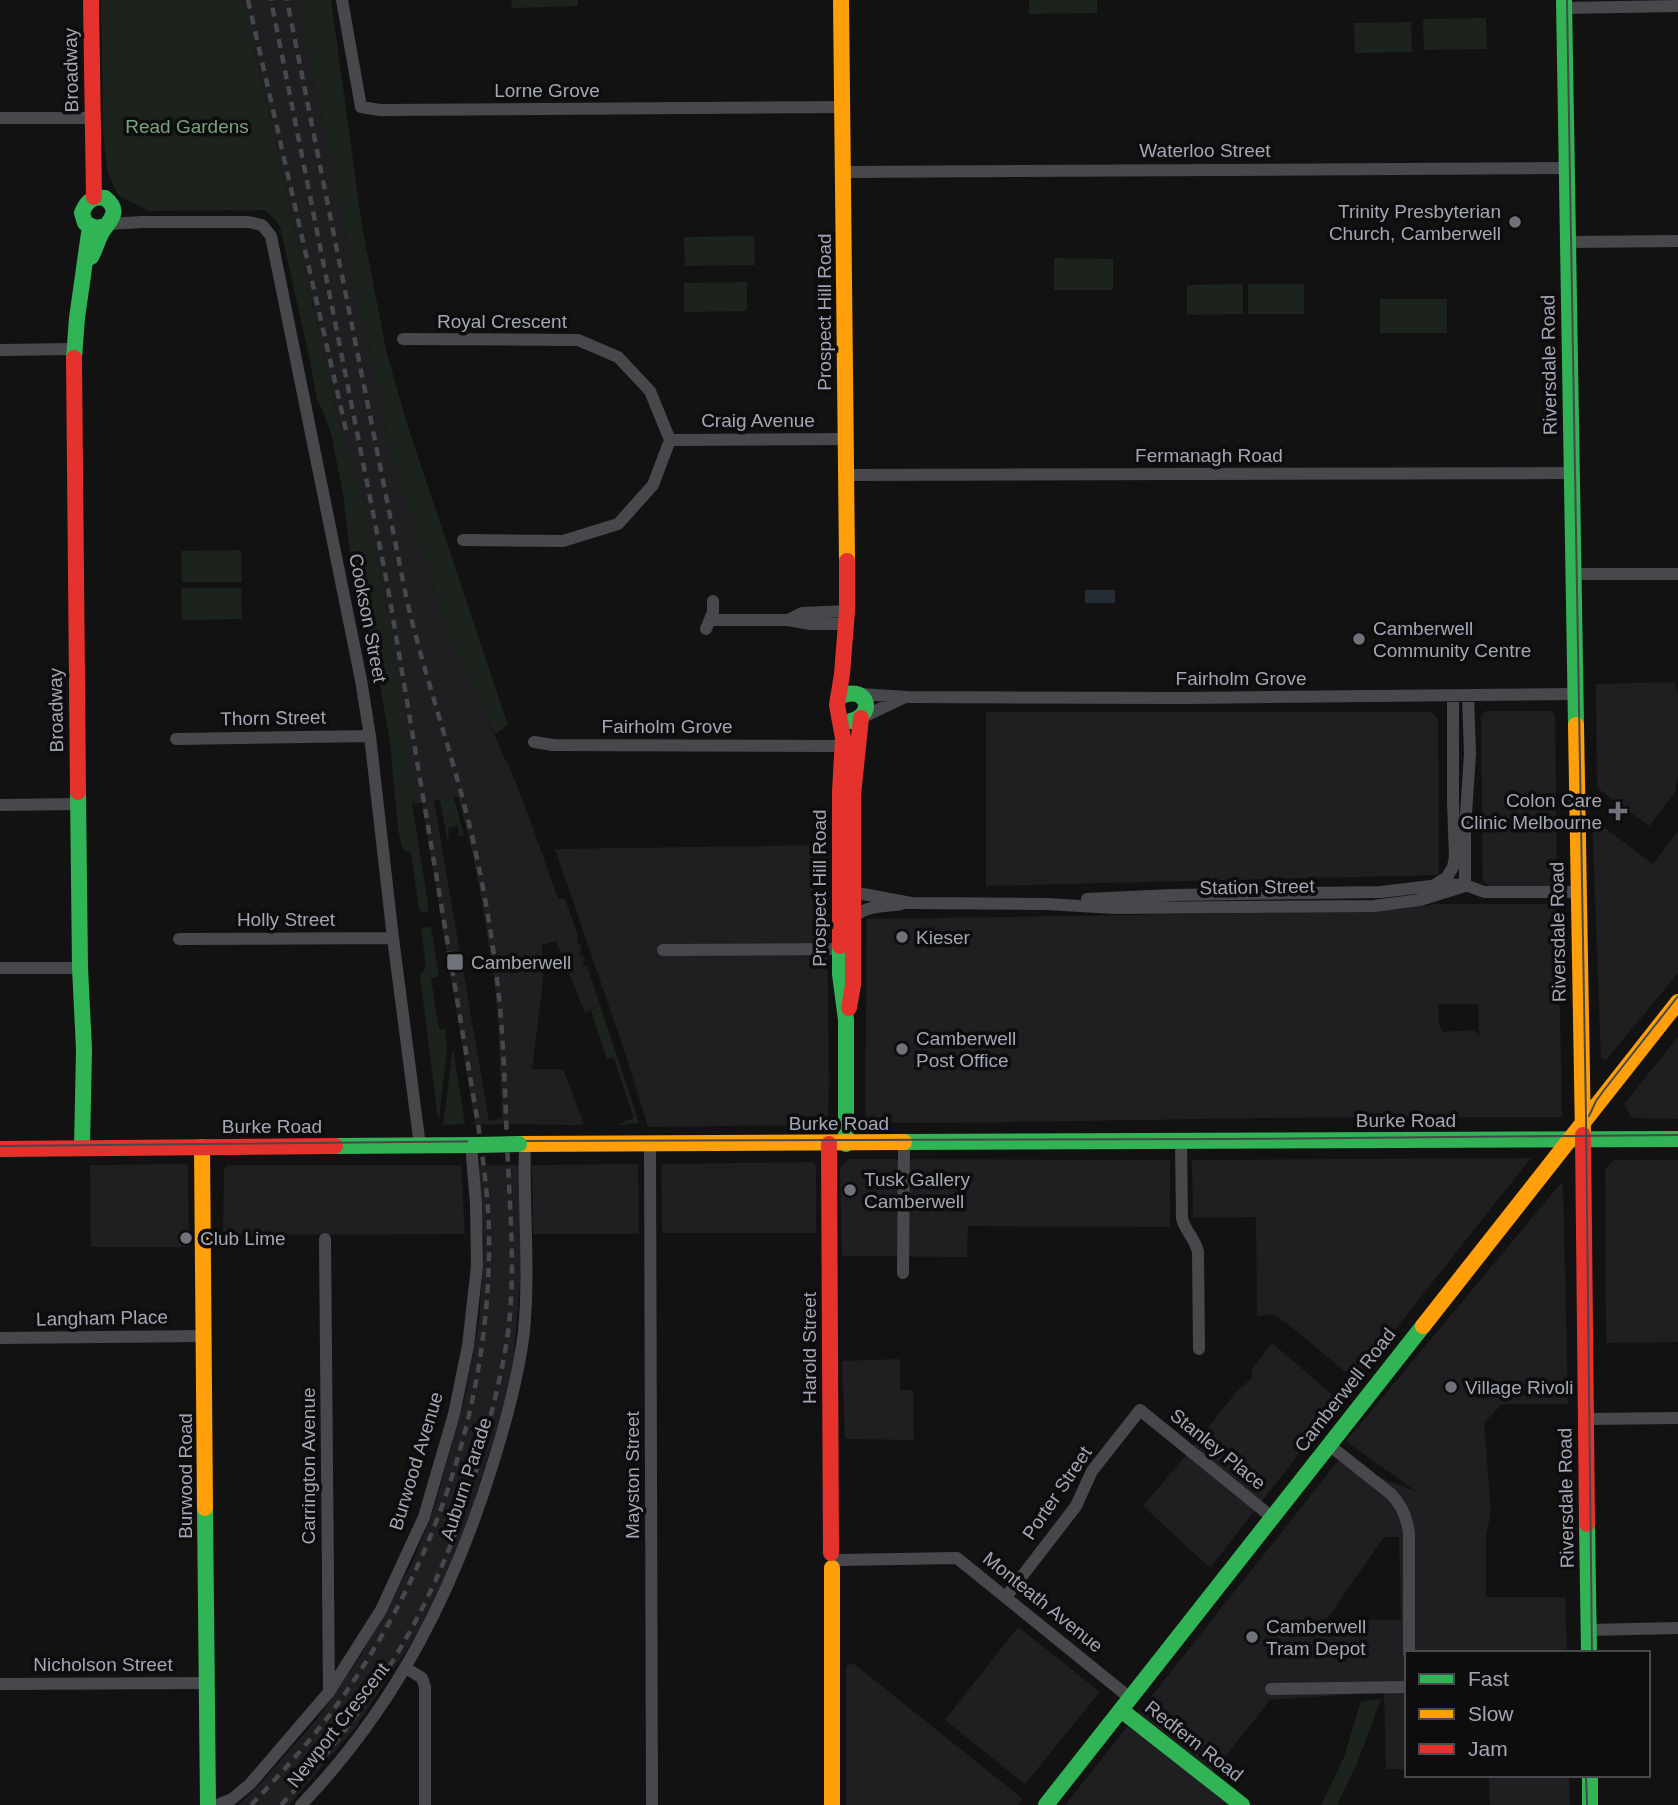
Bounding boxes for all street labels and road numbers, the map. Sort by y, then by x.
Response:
street label: Broadway [60,27,82,112]
street label: Lorne Grove [494,80,600,101]
street label: Waterloo Street [1139,140,1271,161]
street label: Prospect Hill Road [814,233,835,391]
street label: Riversdale Road [1537,295,1561,435]
street label: Royal Crescent [437,311,568,332]
street label: Craig Avenue [701,410,815,431]
street label: Fermanagh Road [1135,445,1283,466]
street label: Cookson Street [345,552,391,685]
street label: Broadway [45,667,67,752]
street label: Fairholm Grove [1176,668,1306,689]
street label: Thorn Street [220,707,327,729]
street label: Fairholm Grove [602,716,732,737]
street label: Prospect Hill Road [809,809,830,967]
street label: Riversdale Road [1546,862,1570,1002]
street label: Station Street [1199,875,1315,899]
street label: Holly Street [237,909,336,930]
street label: Burke Road [1356,1110,1456,1131]
street label: Burke Road [789,1113,889,1134]
street label: Burke Road [222,1116,322,1137]
street label: Harold Street [799,1291,820,1404]
street label: Langham Place [36,1306,168,1330]
street label: Camberwell Road [1290,1324,1400,1456]
street label: Carrington Avenue [298,1387,319,1545]
street label: Burwood Avenue [385,1389,447,1533]
street label: Stanley Place [1166,1404,1270,1494]
street label: Mayston Street [622,1410,643,1539]
street label: Burwood Road [175,1413,196,1539]
street label: Auburn Parade [436,1415,496,1543]
street label: Riversdale Road [1554,1428,1578,1568]
street label: Porter Street [1018,1442,1096,1544]
street label: Monteath Avenue [979,1547,1107,1657]
street label: Nicholson Street [33,1654,173,1675]
street label: Newport Crescent [283,1658,394,1791]
street label: Redfern Road [1141,1696,1247,1786]

